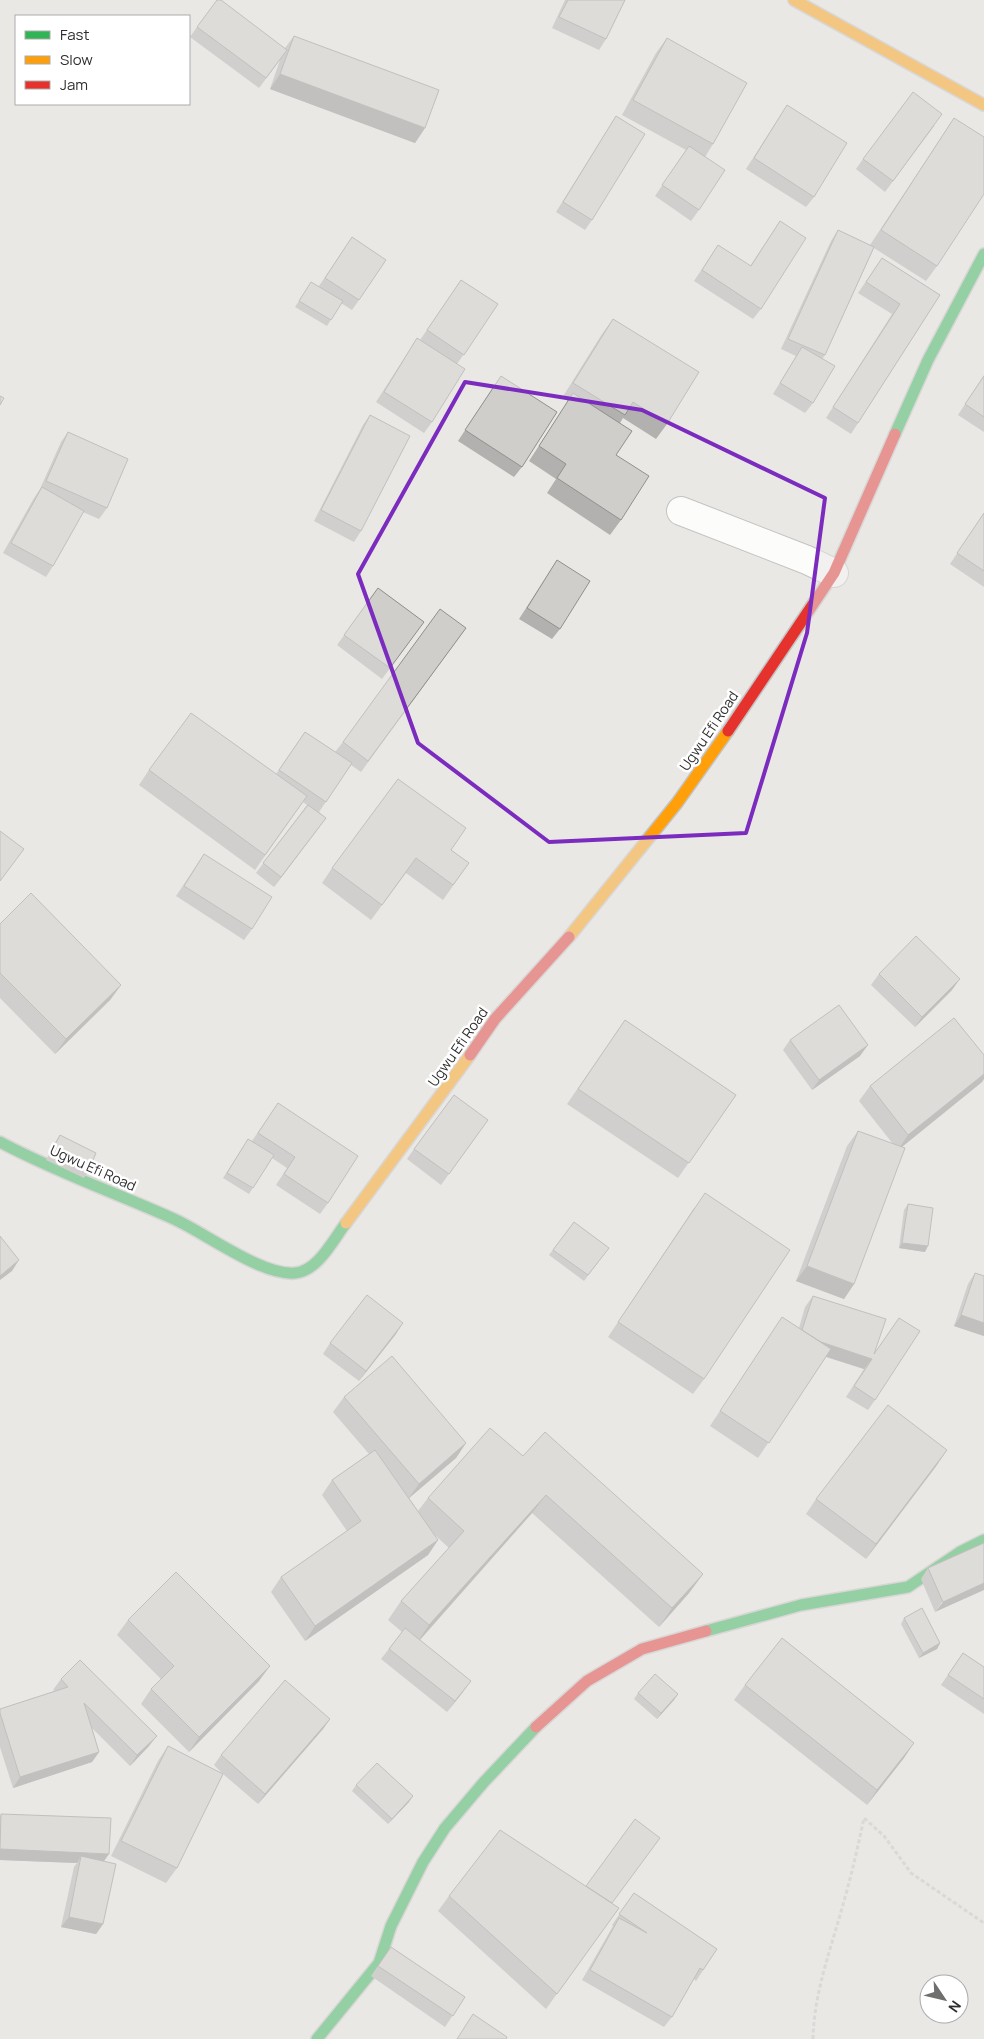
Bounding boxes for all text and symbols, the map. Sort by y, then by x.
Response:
legend [15,15,190,105]
text: Fast [60,24,89,45]
text: Slow [60,49,93,70]
text: Jam [60,74,88,95]
street label: Ugwu Efi Road [675,687,742,774]
street label: Ugwu Efi Road [423,1003,492,1090]
street label: Ugwu Efi Road [47,1140,139,1195]
north arrow [919,1974,969,2024]
text: N [944,1997,966,2016]

